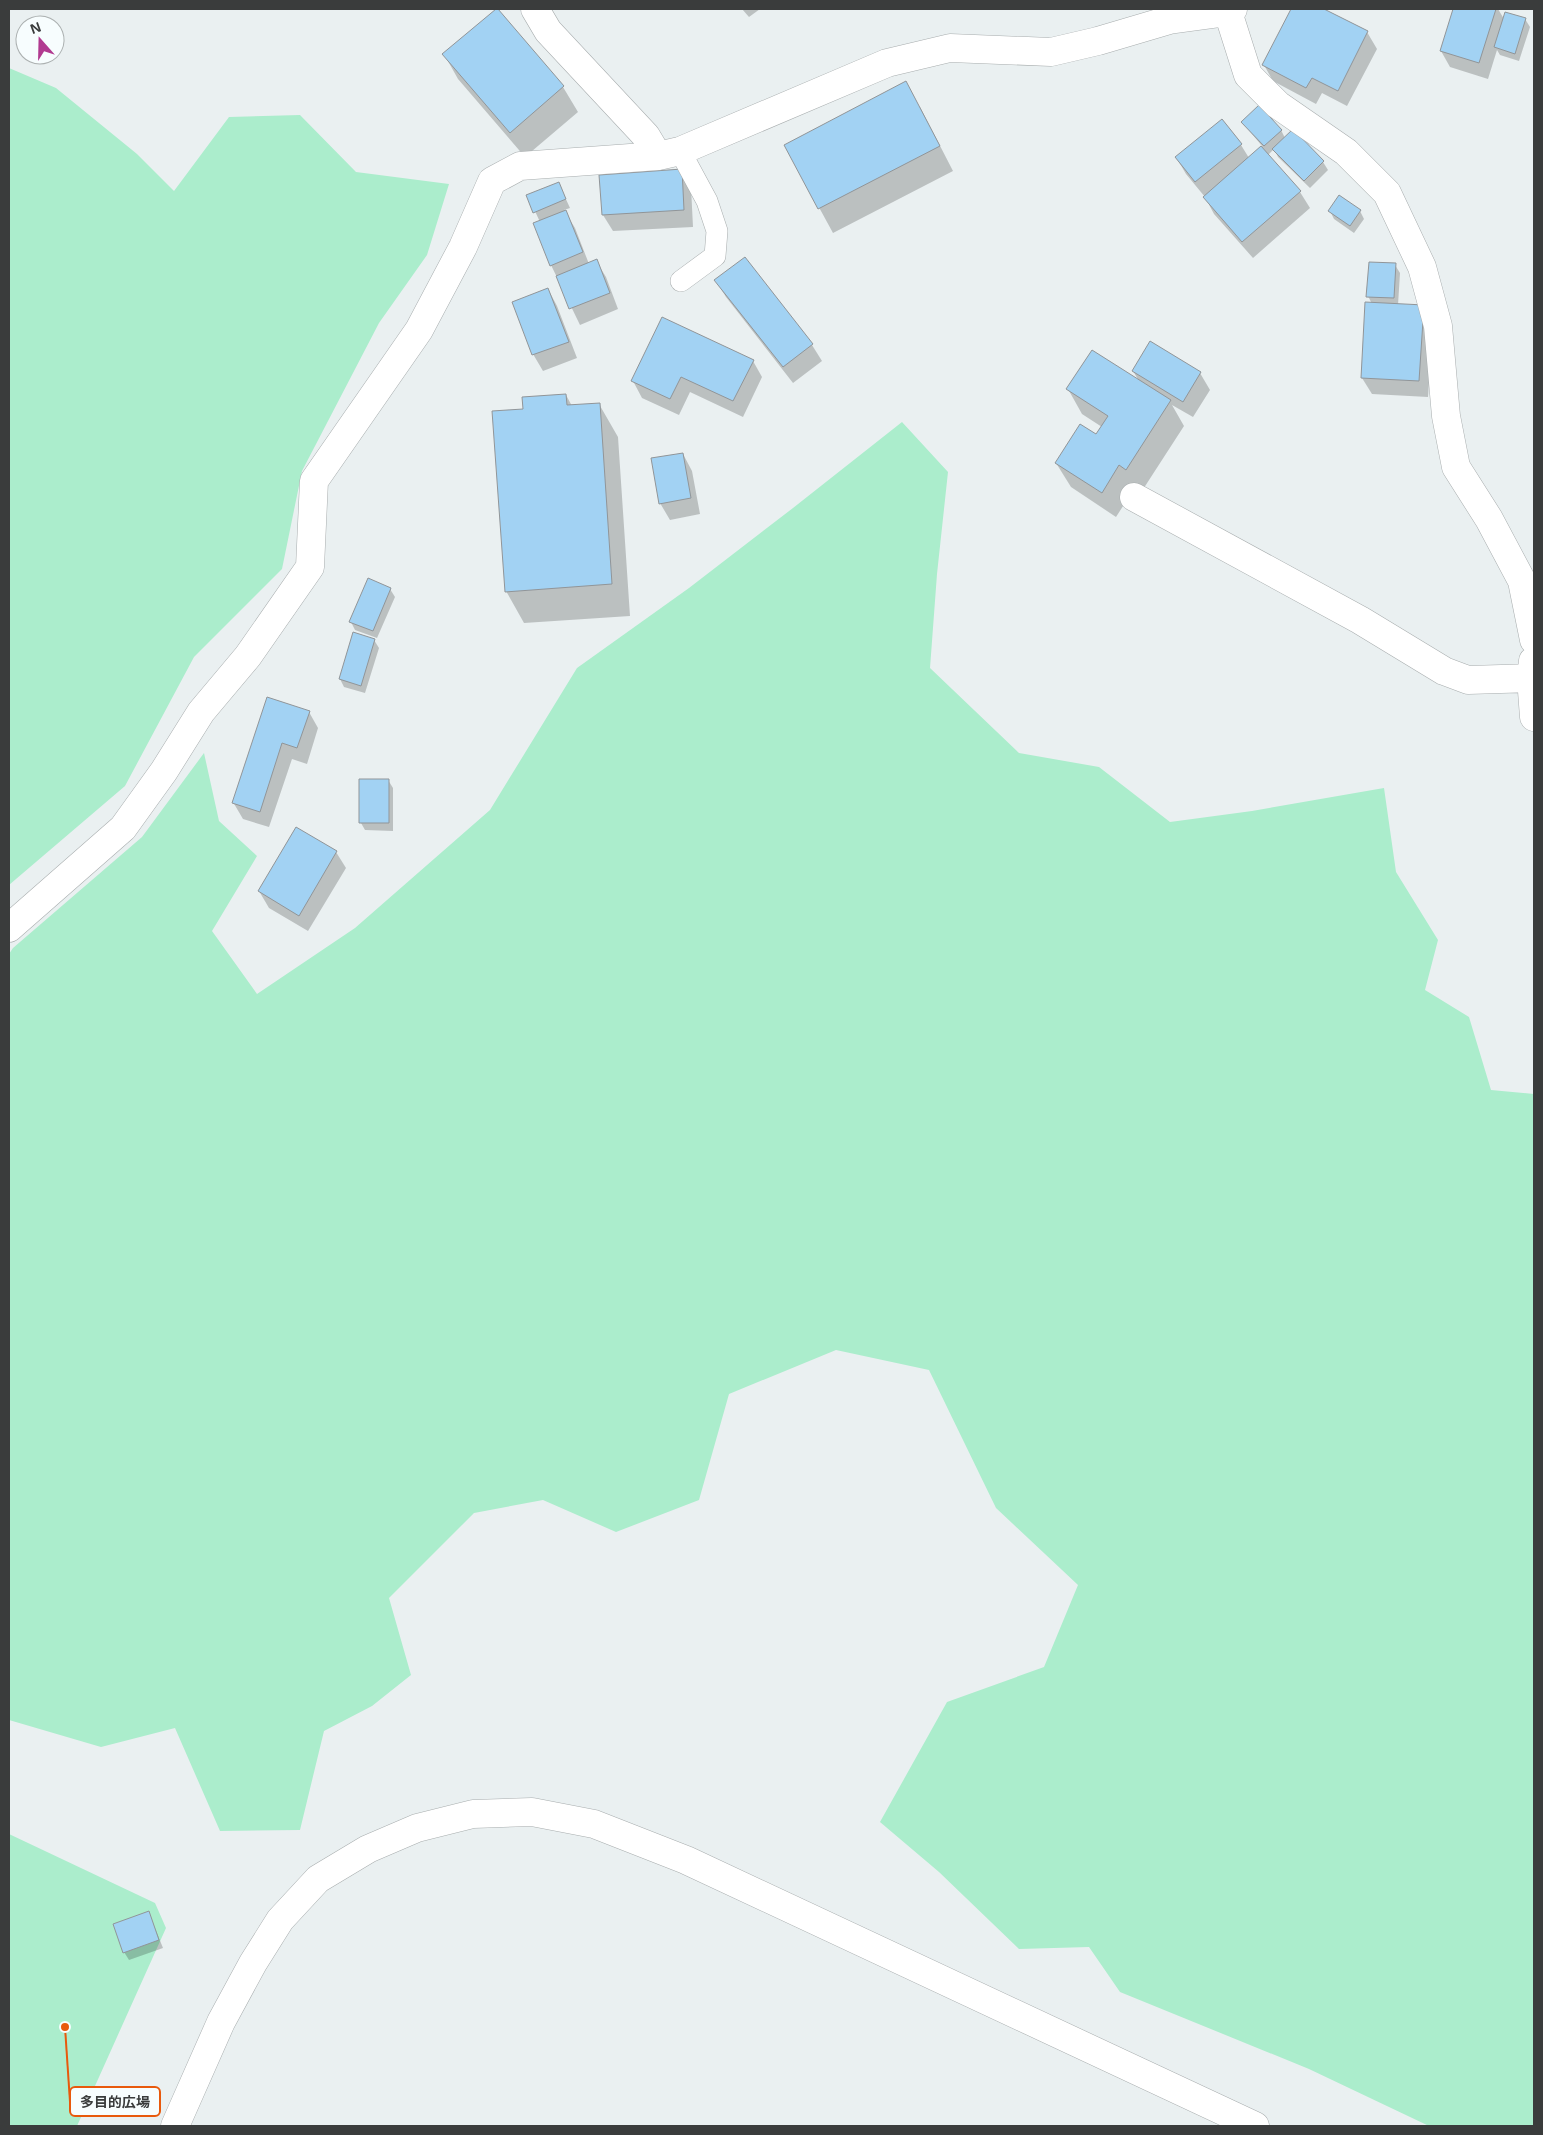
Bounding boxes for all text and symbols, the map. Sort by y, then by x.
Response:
north arrow [15,15,65,65]
text: N [28,19,43,37]
callout: 多目的広場 [70,2087,160,2116]
text: 多目的広場 [80,2094,150,2110]

